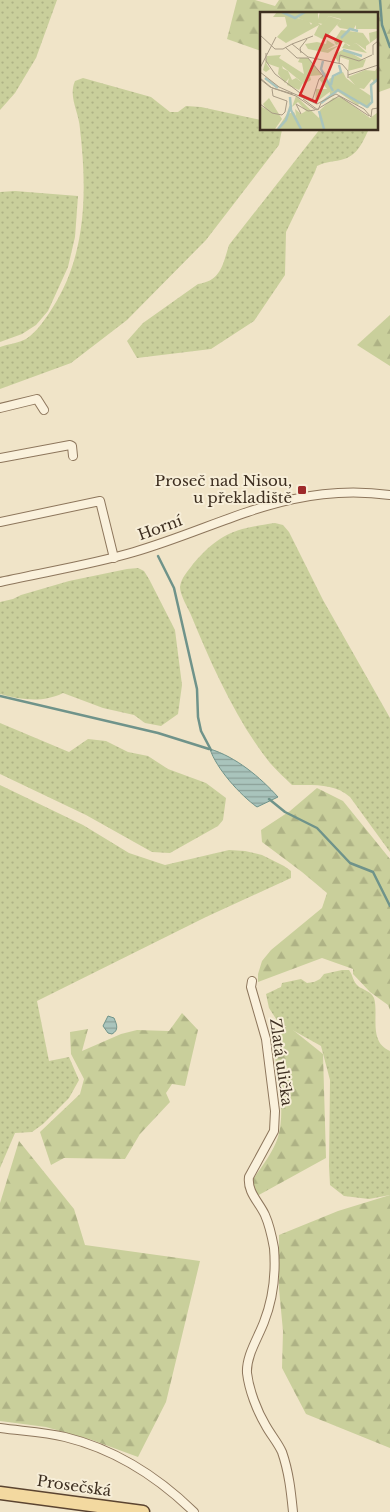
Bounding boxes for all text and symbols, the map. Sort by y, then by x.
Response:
inset map [260,12,378,130]
place label: Proseč nad Nisou, u překladiště [155,471,292,507]
marker: Proseč nad Nisou, u překladiště [296,484,308,496]
street label: Horní [135,510,185,544]
street label: Zlatá ulička [266,1017,297,1108]
street label: Prosečská [36,1471,113,1500]

